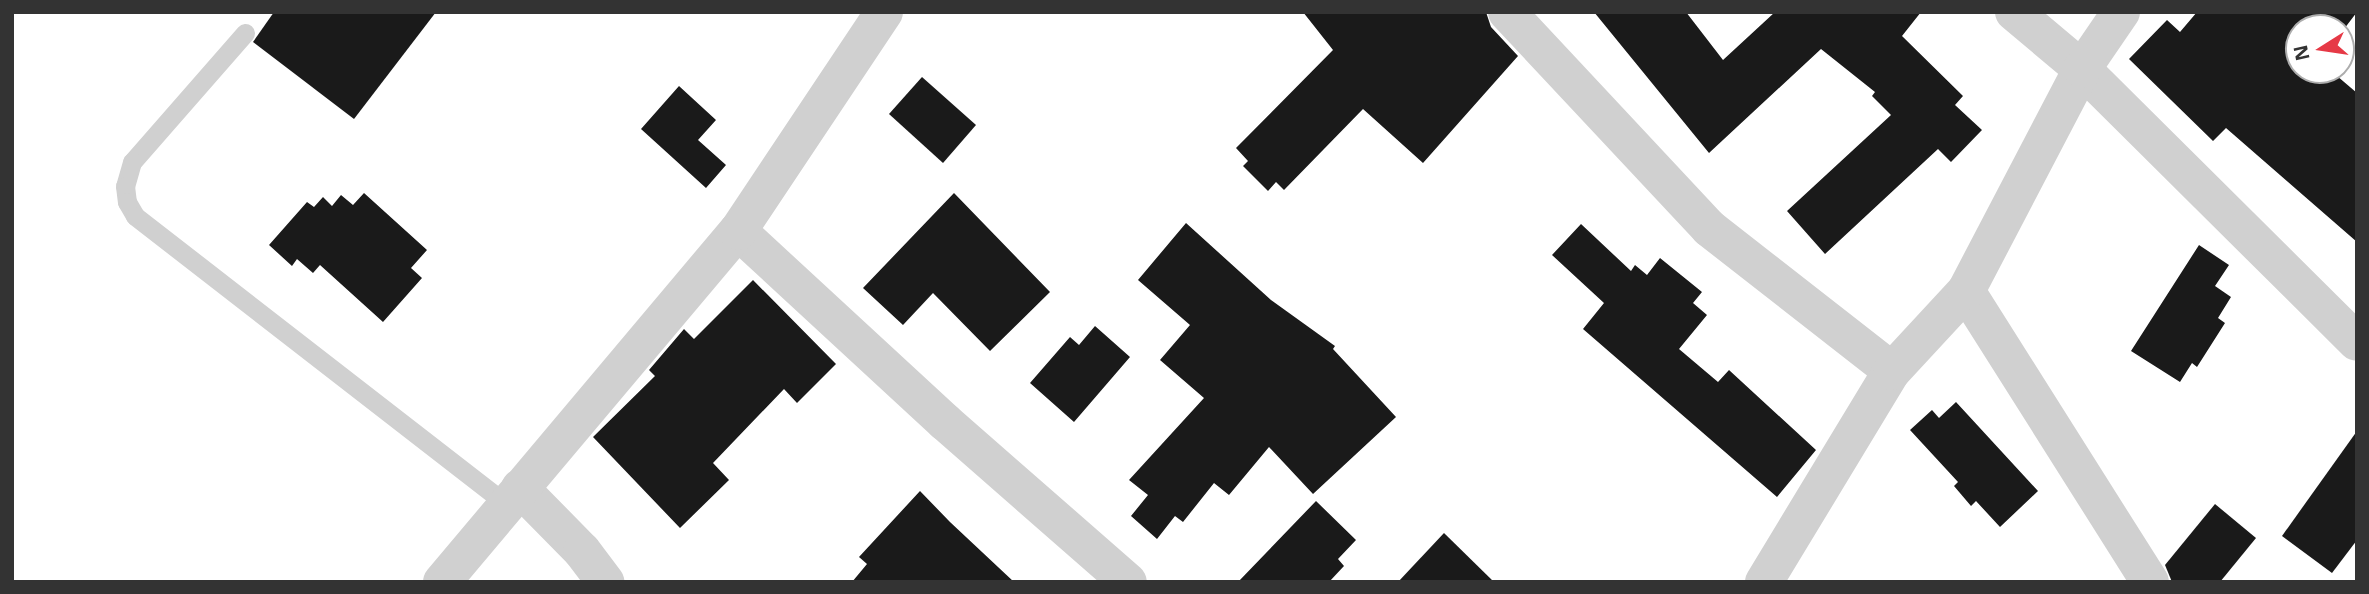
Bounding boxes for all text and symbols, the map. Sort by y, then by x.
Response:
north arrow [2285,14,2355,84]
text: N [2287,43,2316,63]

